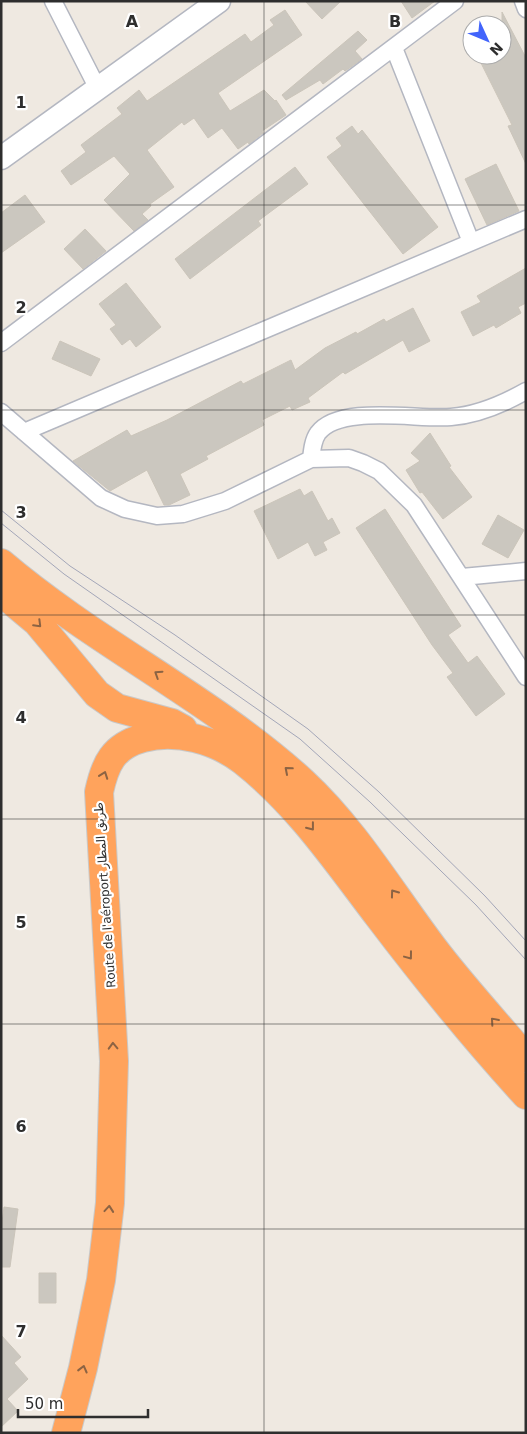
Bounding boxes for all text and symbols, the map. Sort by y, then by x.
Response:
text: A [126,12,139,31]
text: B [389,12,401,31]
north arrow [462,15,512,65]
text: N [487,39,506,59]
text: 1 [15,93,27,112]
text: 2 [15,298,27,317]
text: 3 [15,503,27,522]
one-way arrow [32,618,41,627]
one-way arrow [154,670,163,680]
text: 4 [15,708,27,727]
one-way arrow [285,766,294,775]
one-way arrow [98,771,108,780]
street label: Route de l'aéroport طريق المطار [92,802,119,988]
one-way arrow [305,821,313,830]
one-way arrow [391,889,400,899]
text: 5 [15,913,27,932]
one-way arrow [403,950,412,960]
one-way arrow [491,1017,500,1026]
one-way arrow [108,1042,119,1050]
text: 6 [15,1117,27,1136]
one-way arrow [103,1204,114,1212]
text: 7 [15,1322,27,1341]
one-way arrow [77,1364,88,1373]
scale bar [18,1386,148,1418]
text: 50 m [25,1395,63,1413]

